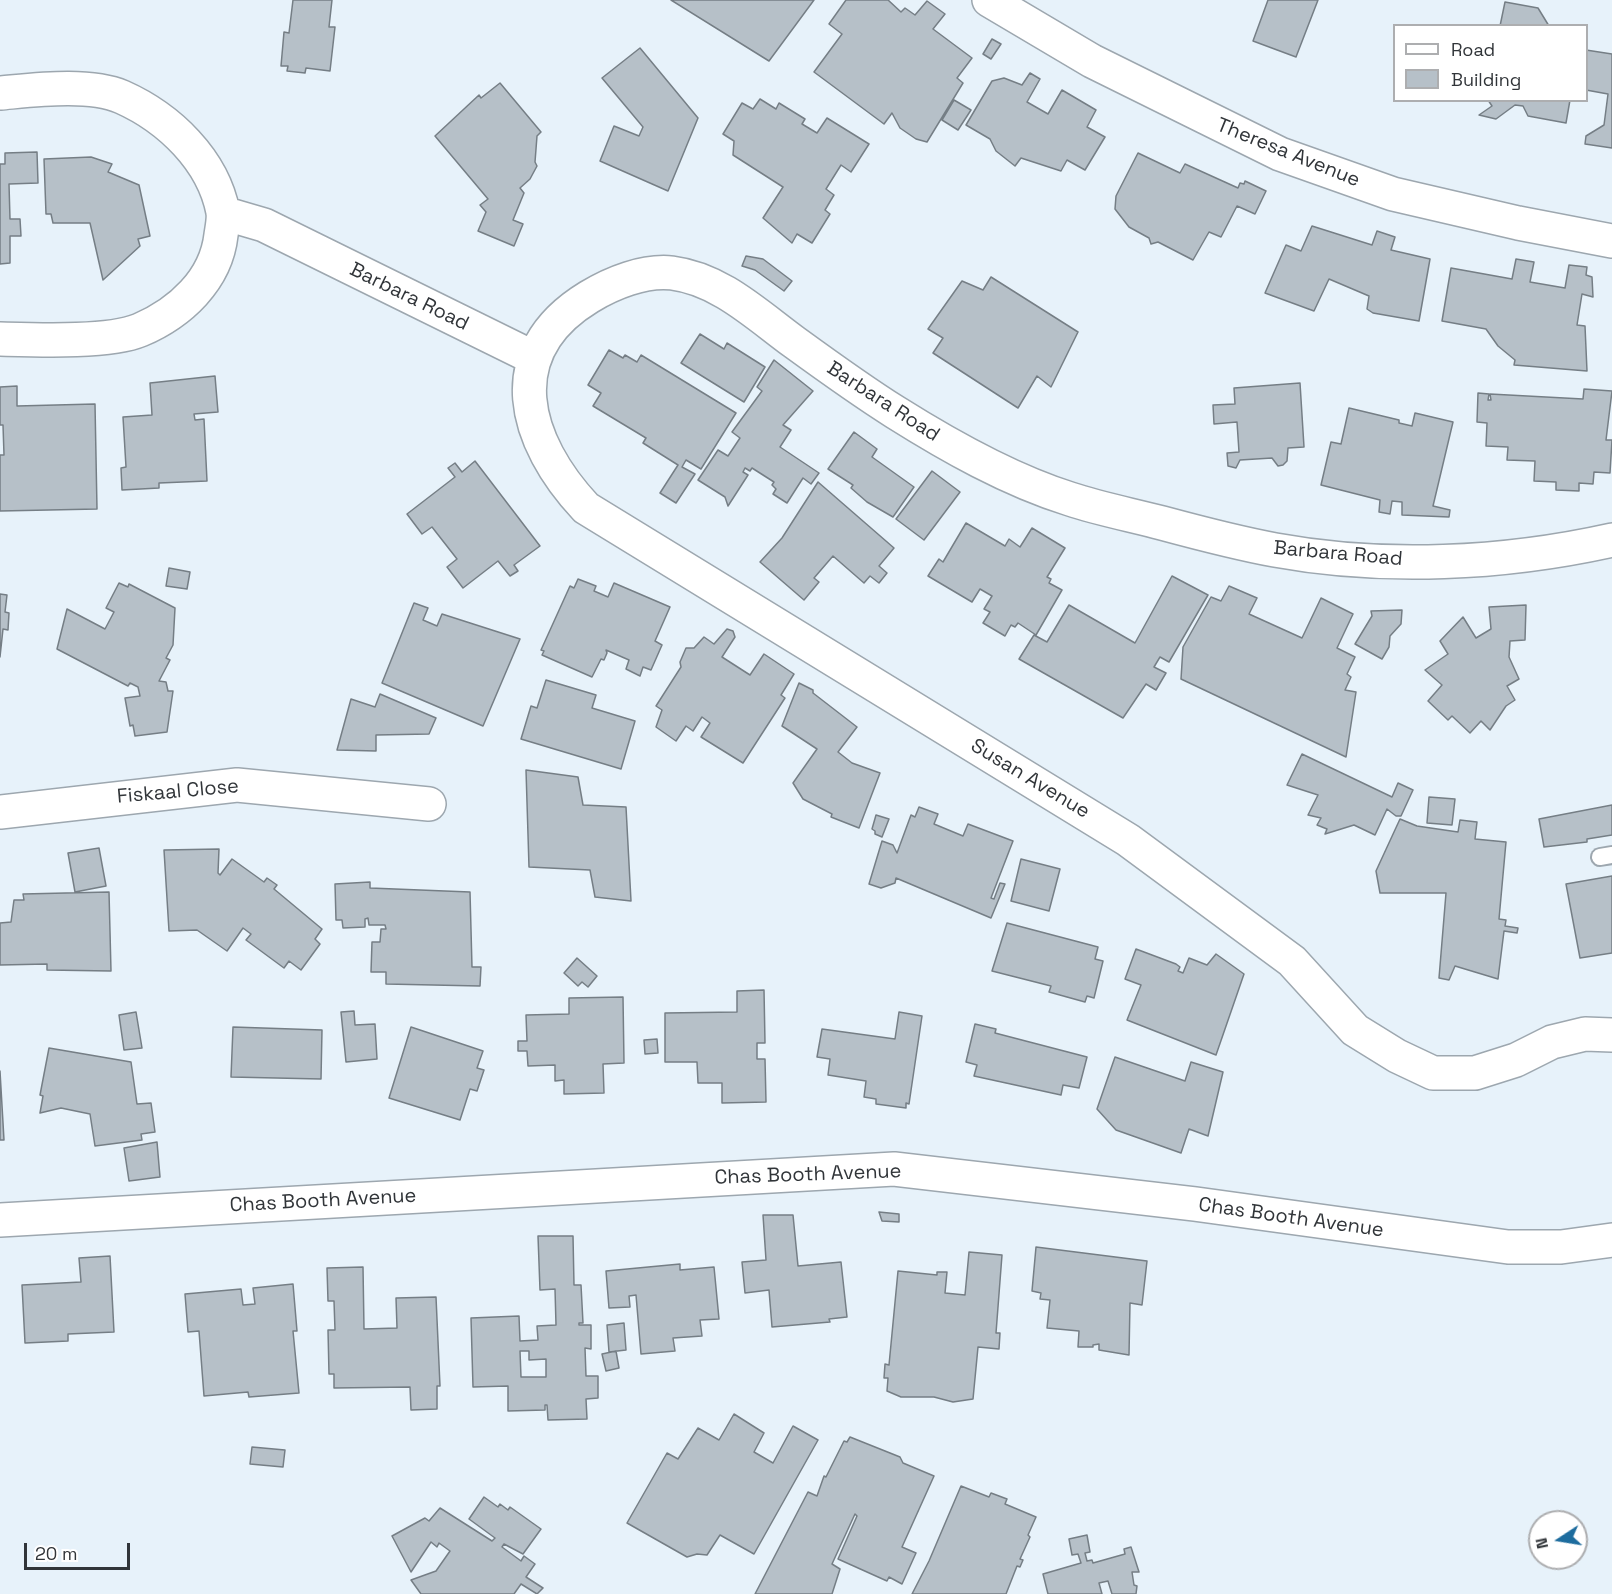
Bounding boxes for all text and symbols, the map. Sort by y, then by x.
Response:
legend [1393,24,1588,102]
text: Road [1451,38,1495,61]
text: Building [1451,68,1521,91]
street label: Theresa Avenue [1213,113,1363,193]
street label: Barbara Road [346,258,472,336]
street label: Barbara Road [822,357,944,447]
street label: Barbara Road [1272,536,1404,572]
street label: Susan Avenue [966,734,1094,824]
street label: Fiskaal Close [116,775,240,809]
street label: Chas Booth Avenue [714,1160,902,1190]
street label: Chas Booth Avenue [229,1184,417,1218]
street label: Chas Booth Avenue [1197,1193,1385,1243]
north arrow [1528,1510,1588,1570]
scale bar [27,1531,134,1569]
text: N [1530,1536,1553,1551]
text: 20 m [35,1542,78,1565]

